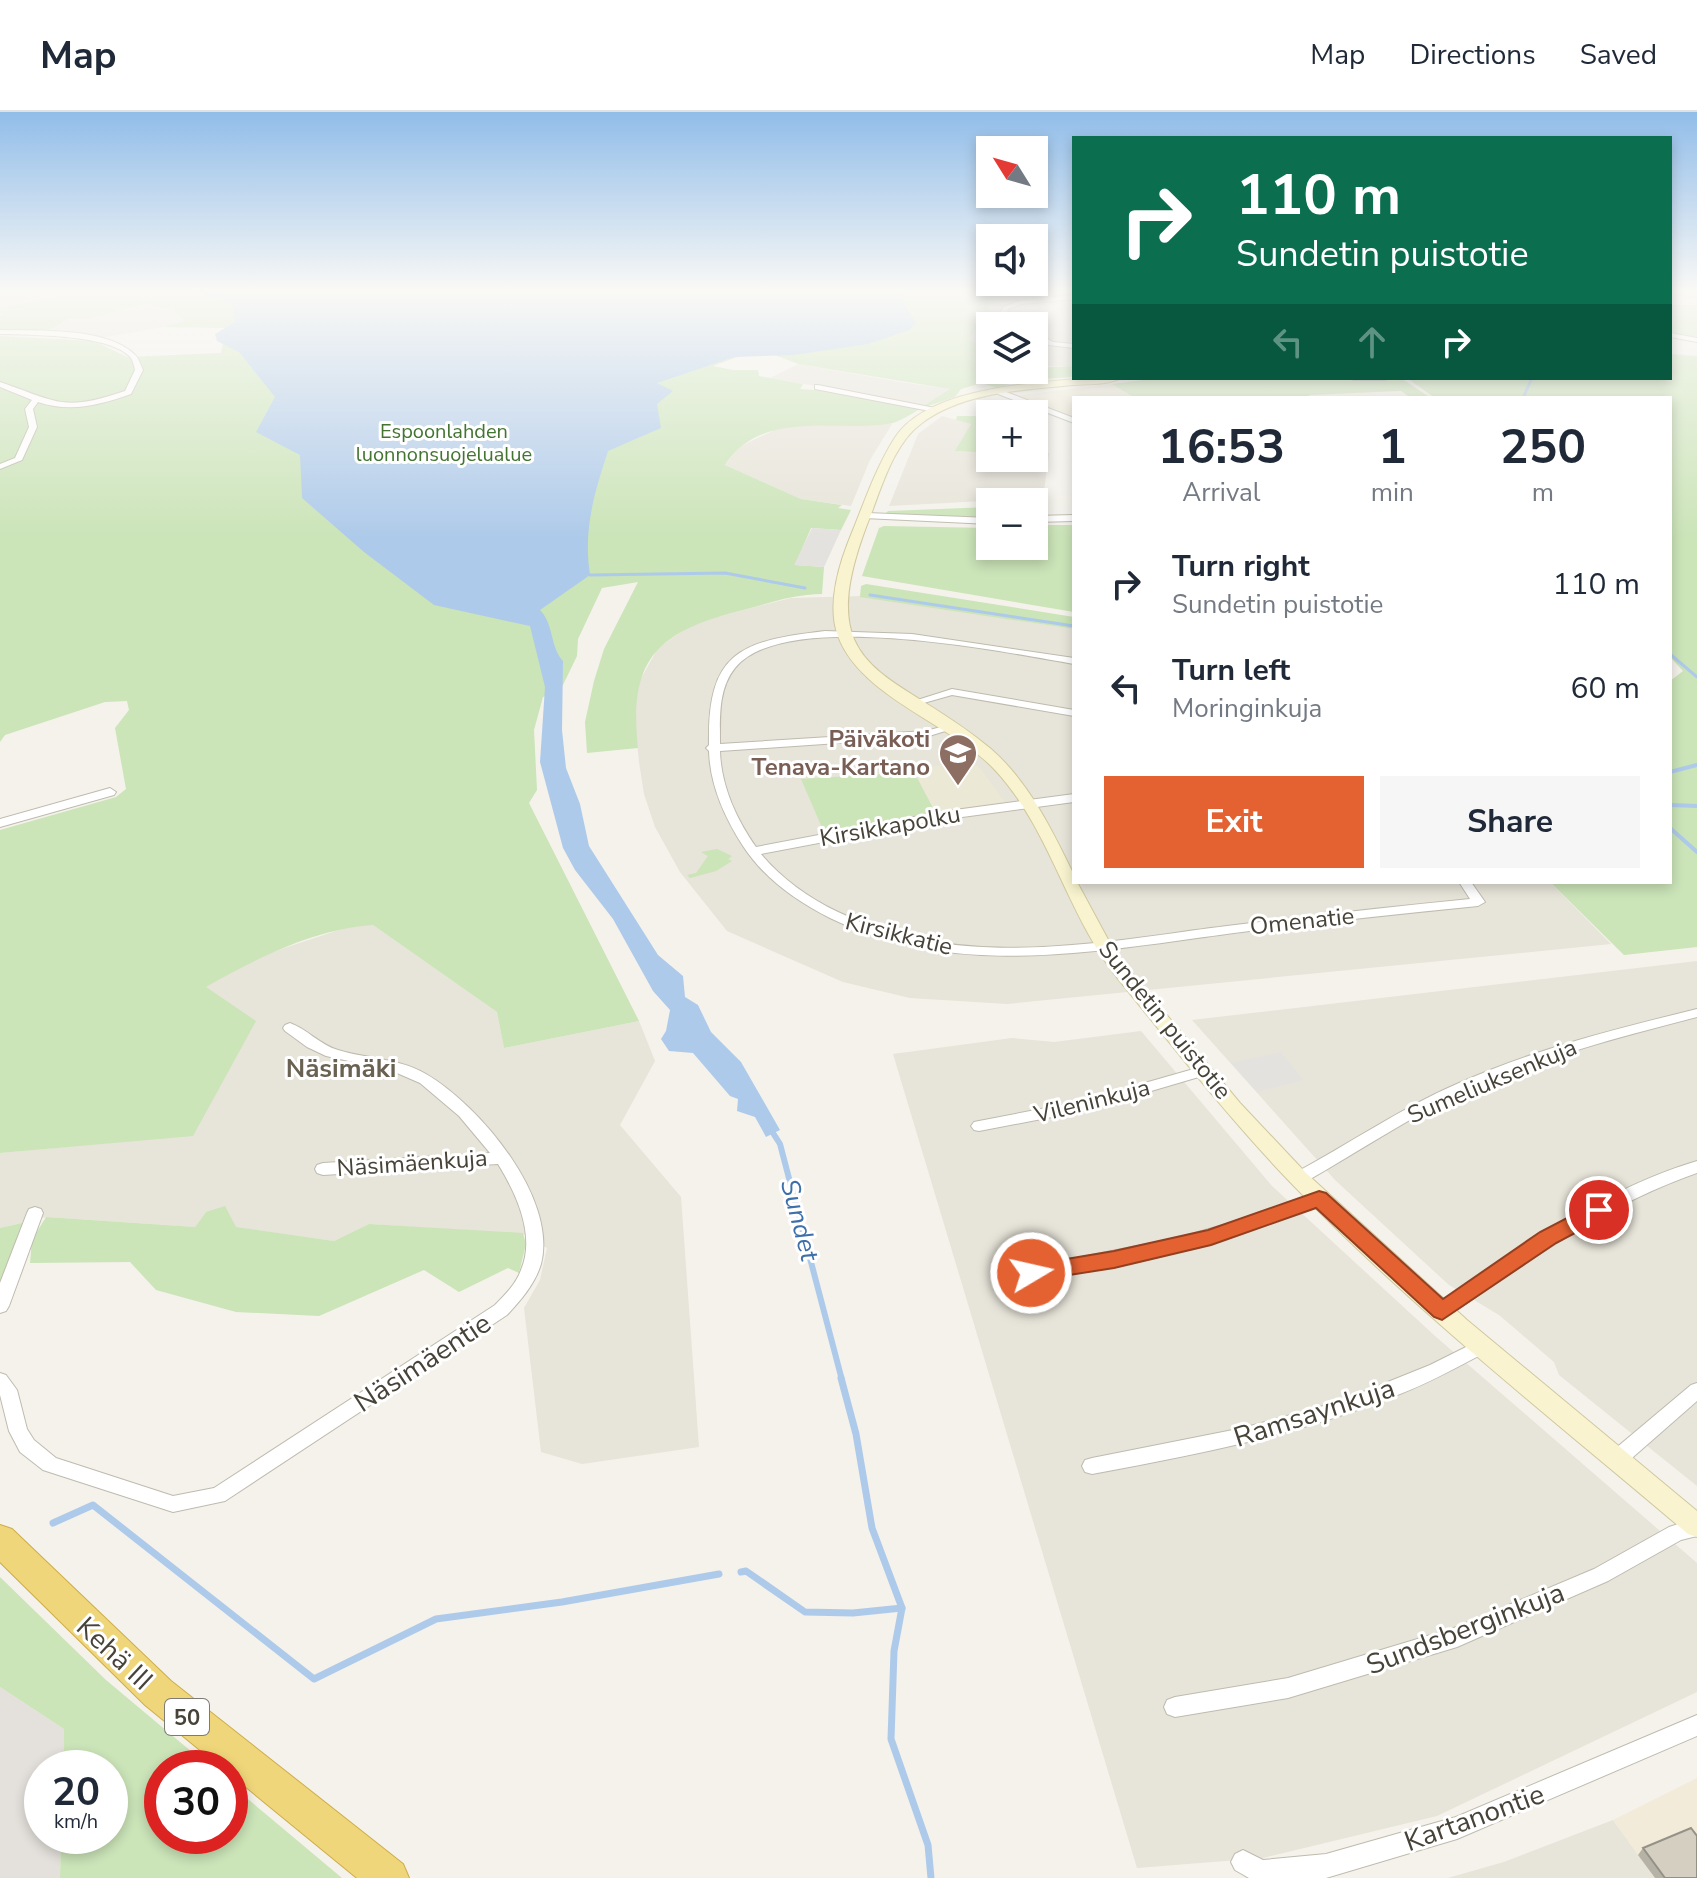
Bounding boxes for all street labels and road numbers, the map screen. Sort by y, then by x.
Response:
street label: Kirsikkapolku [817,798,963,854]
street label: Omenatie [1248,900,1356,942]
street label: Kirsikkatie [842,905,956,963]
street label: Sundetin puistotie [1091,934,1239,1106]
street label: Sumeliuksenkuja [1402,1031,1582,1131]
street label: Vileninkuja [1030,1071,1153,1131]
street label: Näsimäenkuja [336,1142,488,1184]
street label: Näsimäentie [347,1304,498,1421]
street label: Ramsaynkuja [1229,1369,1400,1457]
street label: Sundsberginkuja [1361,1574,1570,1684]
street label: Kehä III [68,1609,161,1699]
road number: 50 [165,1699,209,1735]
street label: Kartanontie [1399,1775,1550,1861]

